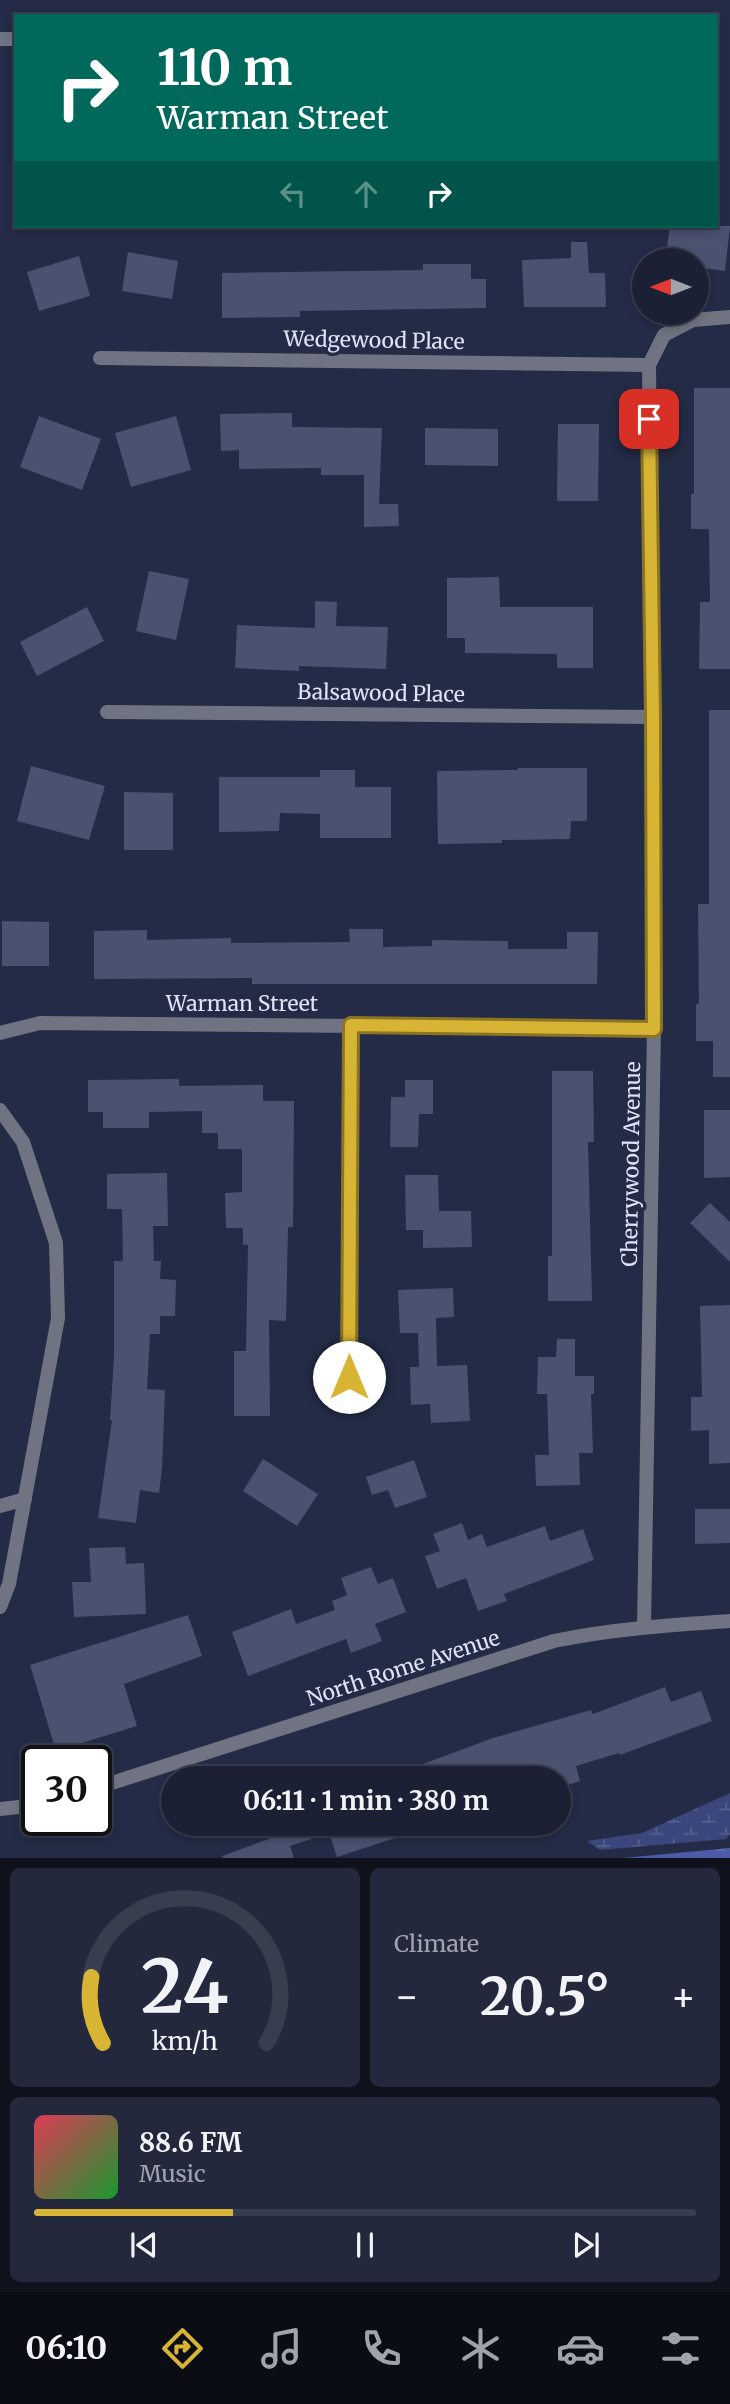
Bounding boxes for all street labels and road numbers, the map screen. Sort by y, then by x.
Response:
street label: Wedgewood Place [282,325,465,355]
street label: Balsawood Place [297,678,465,708]
street label: Warman Street [165,990,318,1017]
street label: Cherrywood Avenue [616,1061,646,1267]
street label: North Rome Avenue [303,1624,503,1712]

